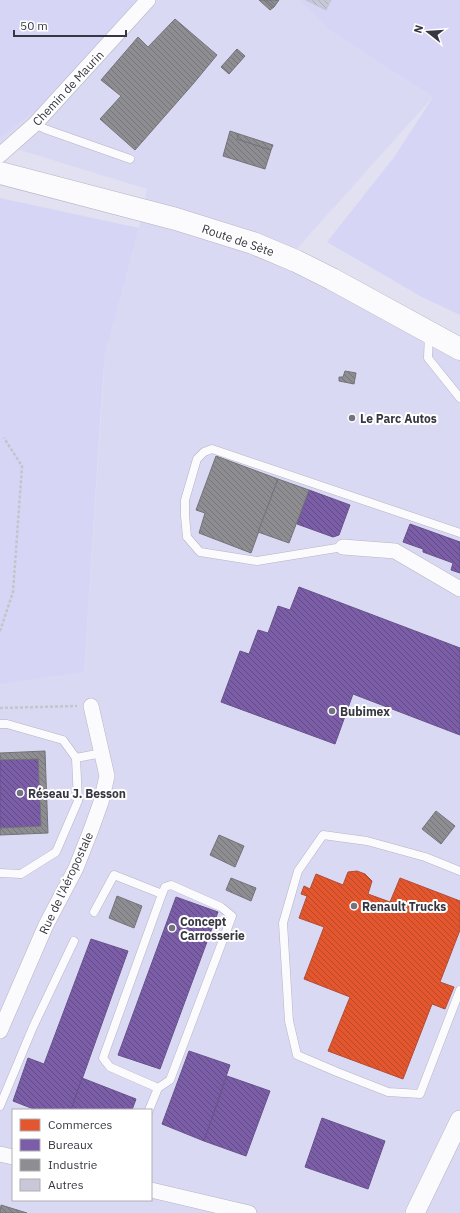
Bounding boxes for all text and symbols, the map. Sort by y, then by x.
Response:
scale bar [14,12,126,38]
north arrow [408,12,448,52]
text: 50 m [20,18,48,33]
text: N [411,23,426,35]
street label: Chemin de Maurin [29,47,107,129]
street label: Route de Sète [200,221,276,259]
place label: Le Parc Autos [360,411,437,426]
marker: Le Parc Autos [347,413,357,423]
place label: Bubimex [340,704,390,719]
marker: Bubimex [327,706,337,716]
place label: Réseau J. Besson [28,786,126,801]
marker: Réseau J. Besson [15,788,25,798]
street label: Rue de l'Aéropostale [36,829,96,937]
place label: Renault Trucks [362,899,446,914]
marker: Renault Trucks [349,901,359,911]
place label: Concept Carrosserie [180,914,245,943]
marker: Concept Carrosserie [167,923,177,933]
legend [12,1109,152,1201]
text: Commerces [48,1117,113,1132]
text: Bureaux [48,1137,93,1152]
text: Industrie [48,1157,98,1172]
text: Autres [48,1177,84,1192]

